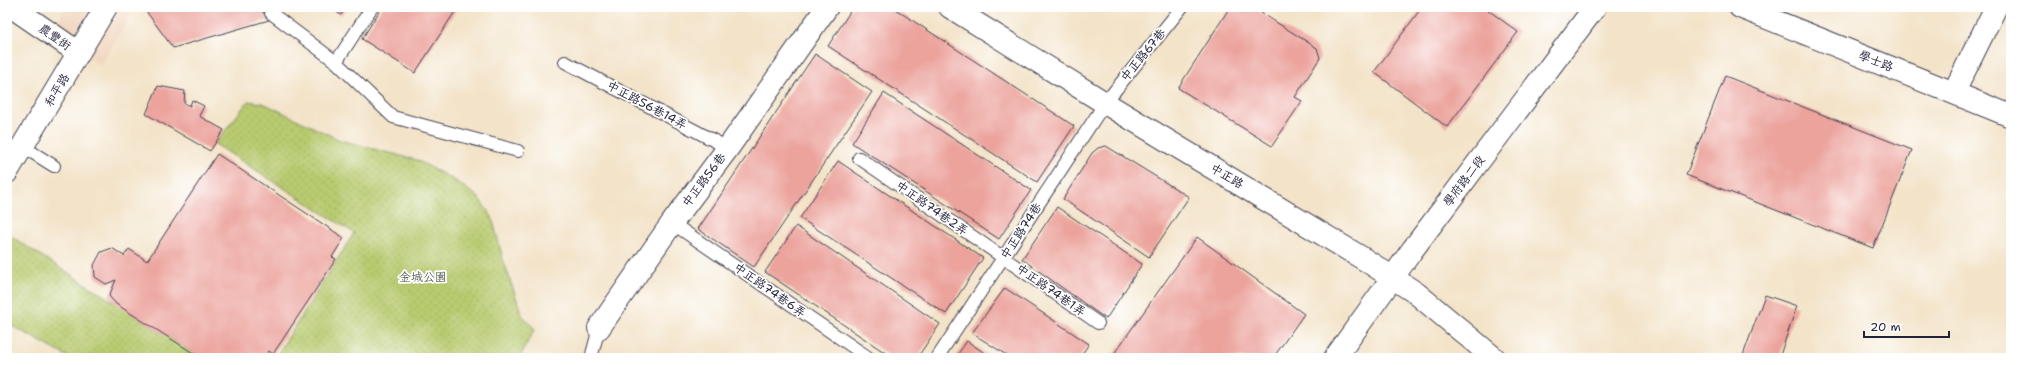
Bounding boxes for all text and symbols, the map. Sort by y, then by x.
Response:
street label: 農豐街 [36,20,74,54]
street label: 中正路67巷 [1117,25,1169,85]
street label: 學士路 [1856,47,1896,75]
street label: 和平路 [41,70,73,110]
street label: 中正路56巷14弄 [604,77,690,133]
street label: 中正路56巷 [678,150,730,210]
street label: 學府路二段 [1440,152,1488,210]
street label: 中正路 [1207,160,1247,192]
street label: 中正路74巷2弄 [893,177,971,239]
street label: 中正路74巷 [997,200,1045,262]
street label: 中正路74巷6弄 [731,259,809,321]
street label: 中正路74巷1弄 [1013,260,1089,320]
park label: 金城公園 [399,269,447,285]
scale bar [1864,313,1949,339]
text: 20 m [1870,319,1901,335]

